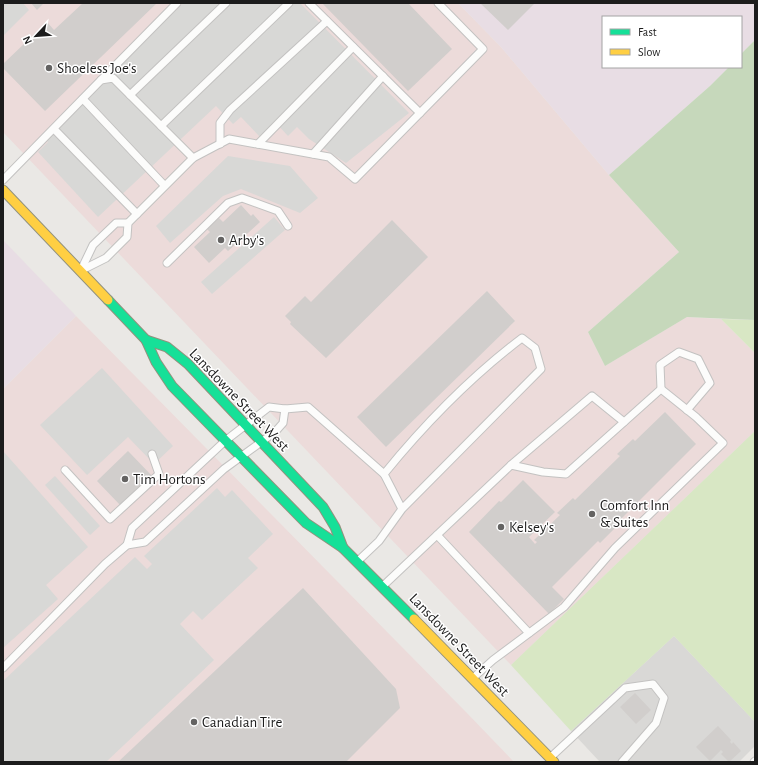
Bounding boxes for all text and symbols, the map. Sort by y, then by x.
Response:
north arrow [16,16,56,56]
legend [602,16,742,68]
text: Fast [638,26,657,38]
text: N [21,34,34,46]
text: Slow [638,46,660,58]
place label: Shoeless Joe's [57,61,137,76]
marker: Shoeless Joe's [44,63,54,73]
place label: Arby's [229,233,264,248]
marker: Arby's [216,235,226,245]
street label: Lansdowne Street West [186,346,292,454]
place label: Tim Hortons [133,472,206,487]
marker: Tim Hortons [120,474,130,484]
place label: Comfort Inn & Suites [600,498,669,530]
marker: Comfort Inn & Suites [587,509,597,519]
place label: Kelsey's [509,520,554,535]
marker: Kelsey's [496,522,506,532]
street label: Lansdowne Street West [406,591,512,699]
place label: Canadian Tire [202,715,282,730]
marker: Canadian Tire [189,717,199,727]

